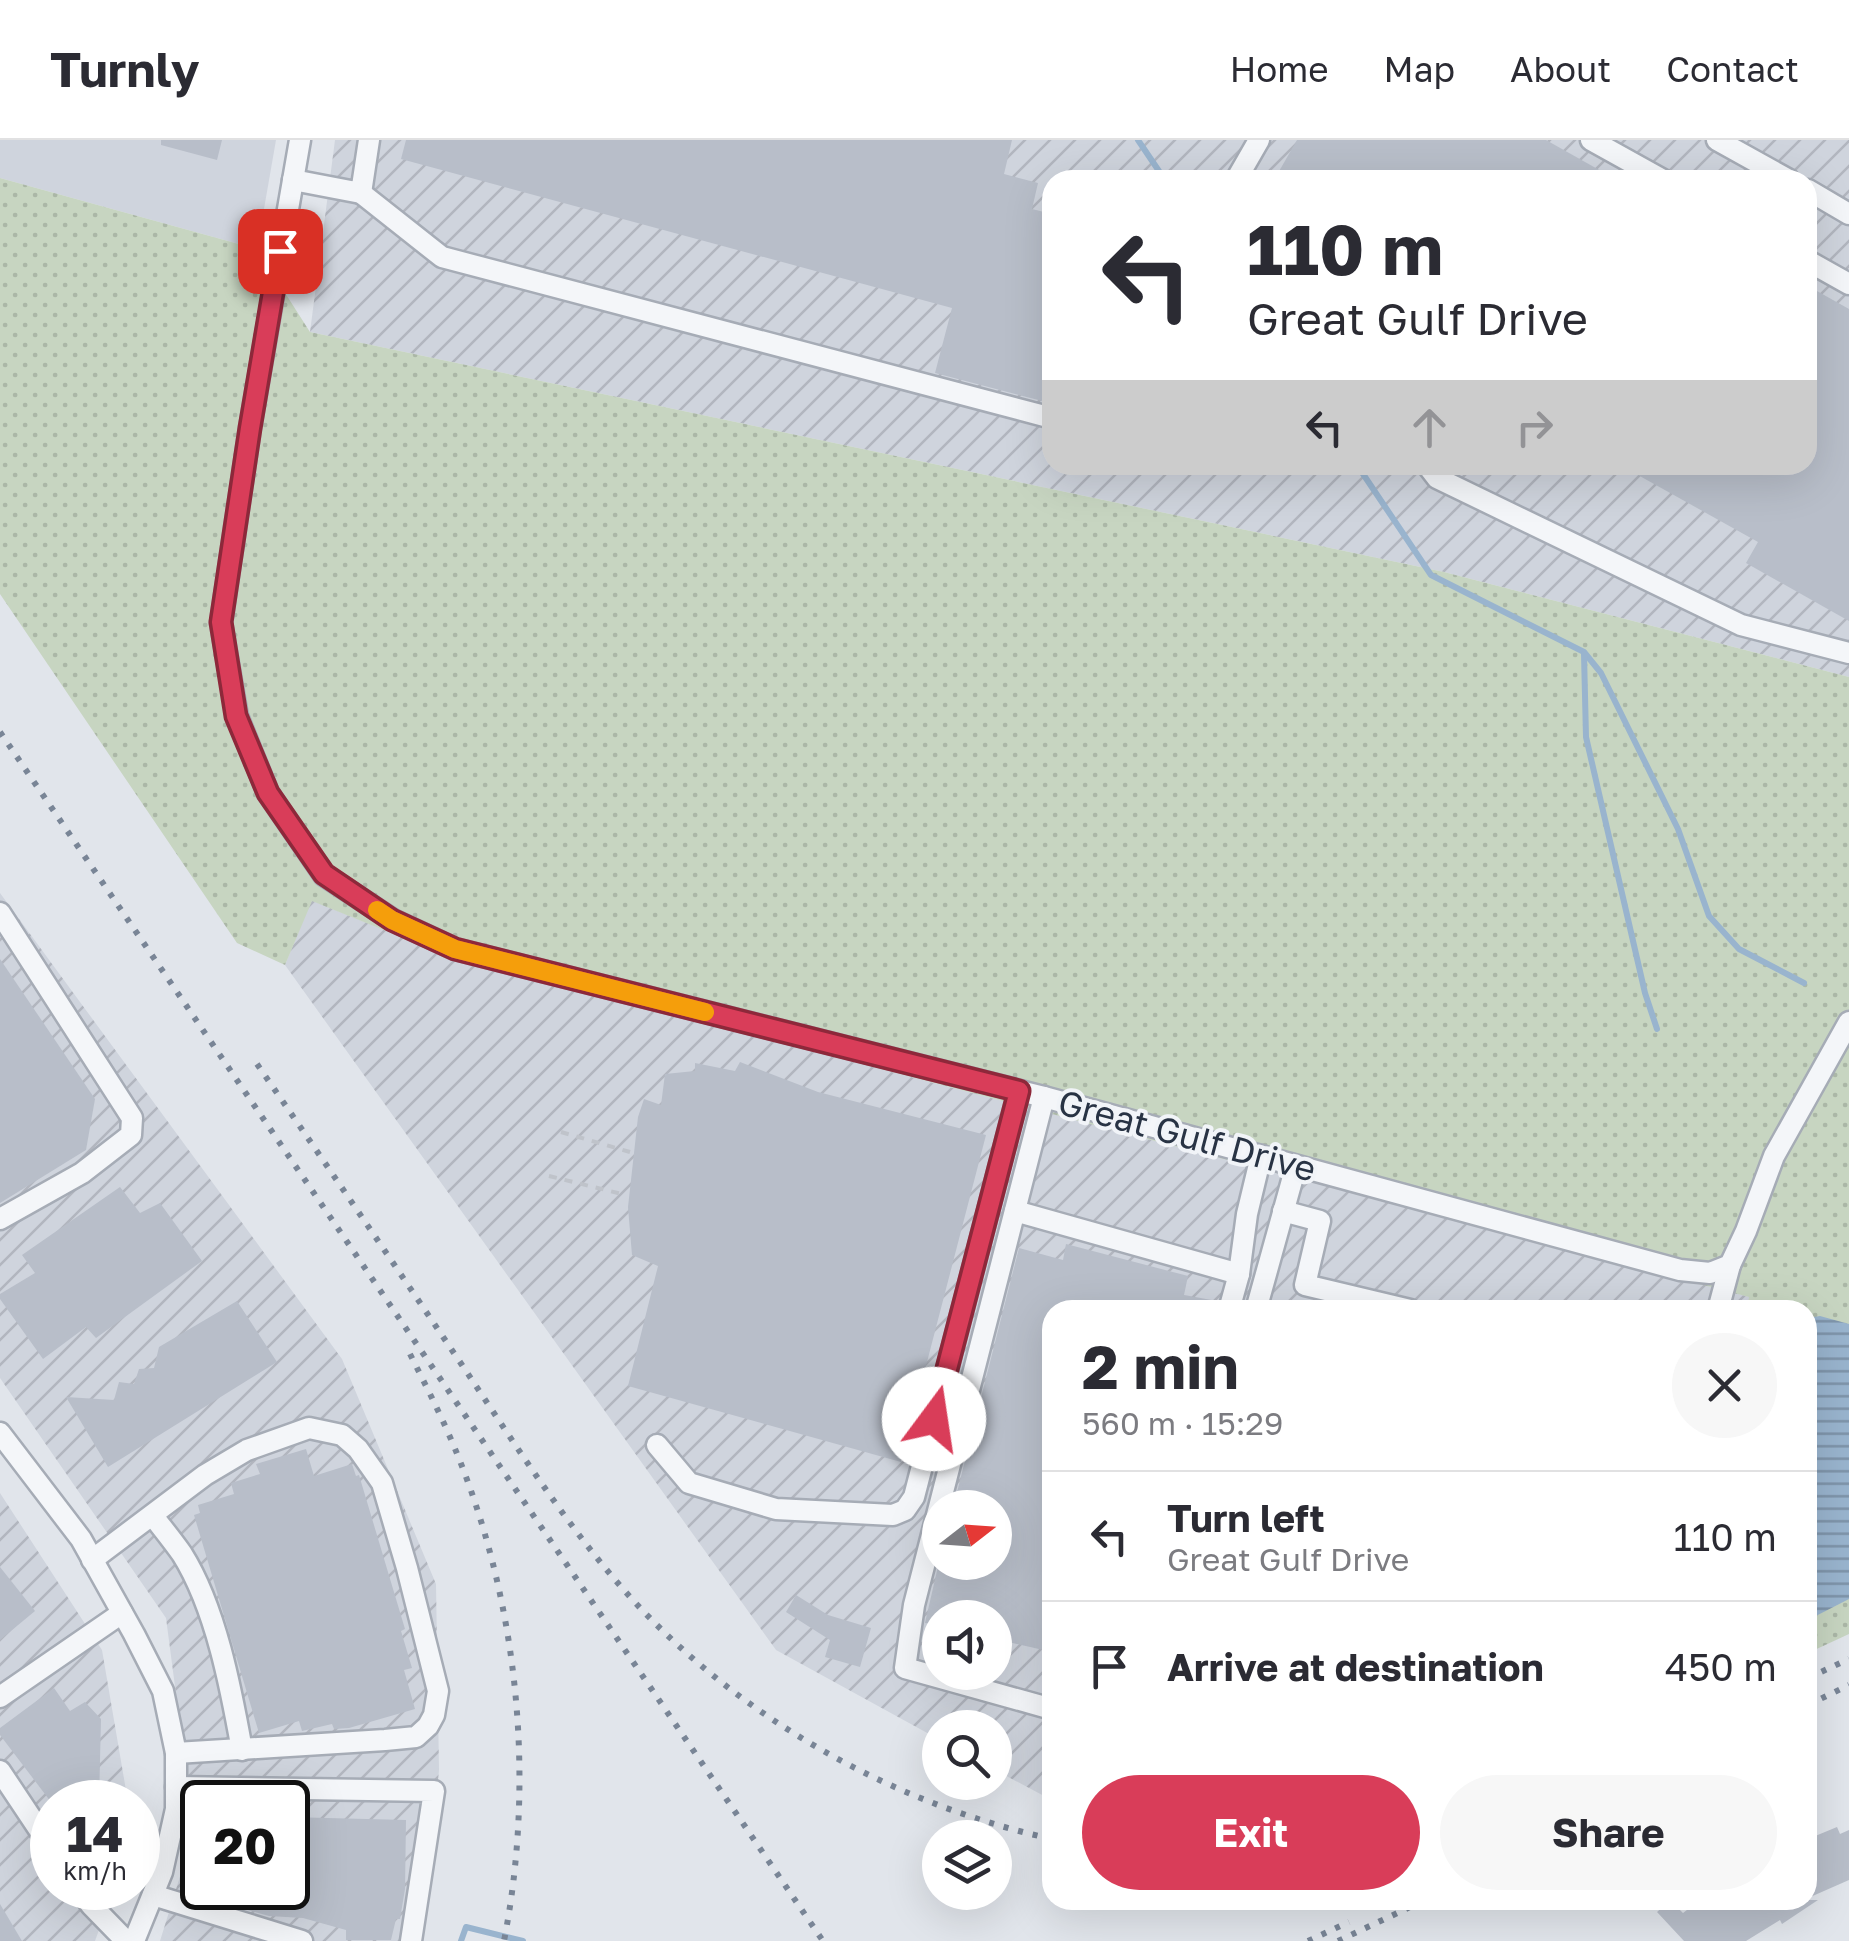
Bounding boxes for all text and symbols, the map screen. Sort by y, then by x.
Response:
text: Turnly [50,40,200,98]
text: Home [1230,48,1329,90]
text: Map [1384,48,1455,90]
text: About [1510,48,1611,90]
text: Contact [1666,48,1799,90]
text: 110 m [1247,206,1443,290]
pin [238,209,323,294]
icon: left [1082,210,1212,340]
icon: arrive [253,224,308,279]
text: Great Gulf Drive [1247,291,1588,345]
icon: left [1297,400,1352,455]
icon: ahead [1402,400,1457,455]
icon: right [1507,400,1562,455]
street label: Great Gulf Drive [1054,1080,1321,1190]
text: 2 min [1082,1330,1239,1402]
button: close [1672,1333,1777,1438]
position arrow [882,1367,986,1471]
text: 560 m · 15:29 [1082,1404,1283,1442]
north arrow [922,1490,1012,1580]
map controls [922,1490,1012,1910]
text: Turn left [1167,1495,1325,1540]
icon: left [1082,1509,1137,1564]
text: 110 m [1673,1514,1777,1559]
text: Great Gulf Drive [1167,1540,1409,1578]
button: sound [922,1600,1012,1690]
icon: arrive [1082,1639,1137,1694]
text: Arrive at destination [1167,1644,1544,1689]
text: 450 m [1665,1644,1777,1689]
button: search [922,1710,1012,1800]
button: Exit [1082,1775,1420,1890]
button: Share [1440,1775,1777,1890]
speed limit sign: 20 [180,1780,310,1910]
text: 14 [66,1803,123,1863]
button: layers [922,1820,1012,1910]
text: km/h [63,1855,127,1886]

